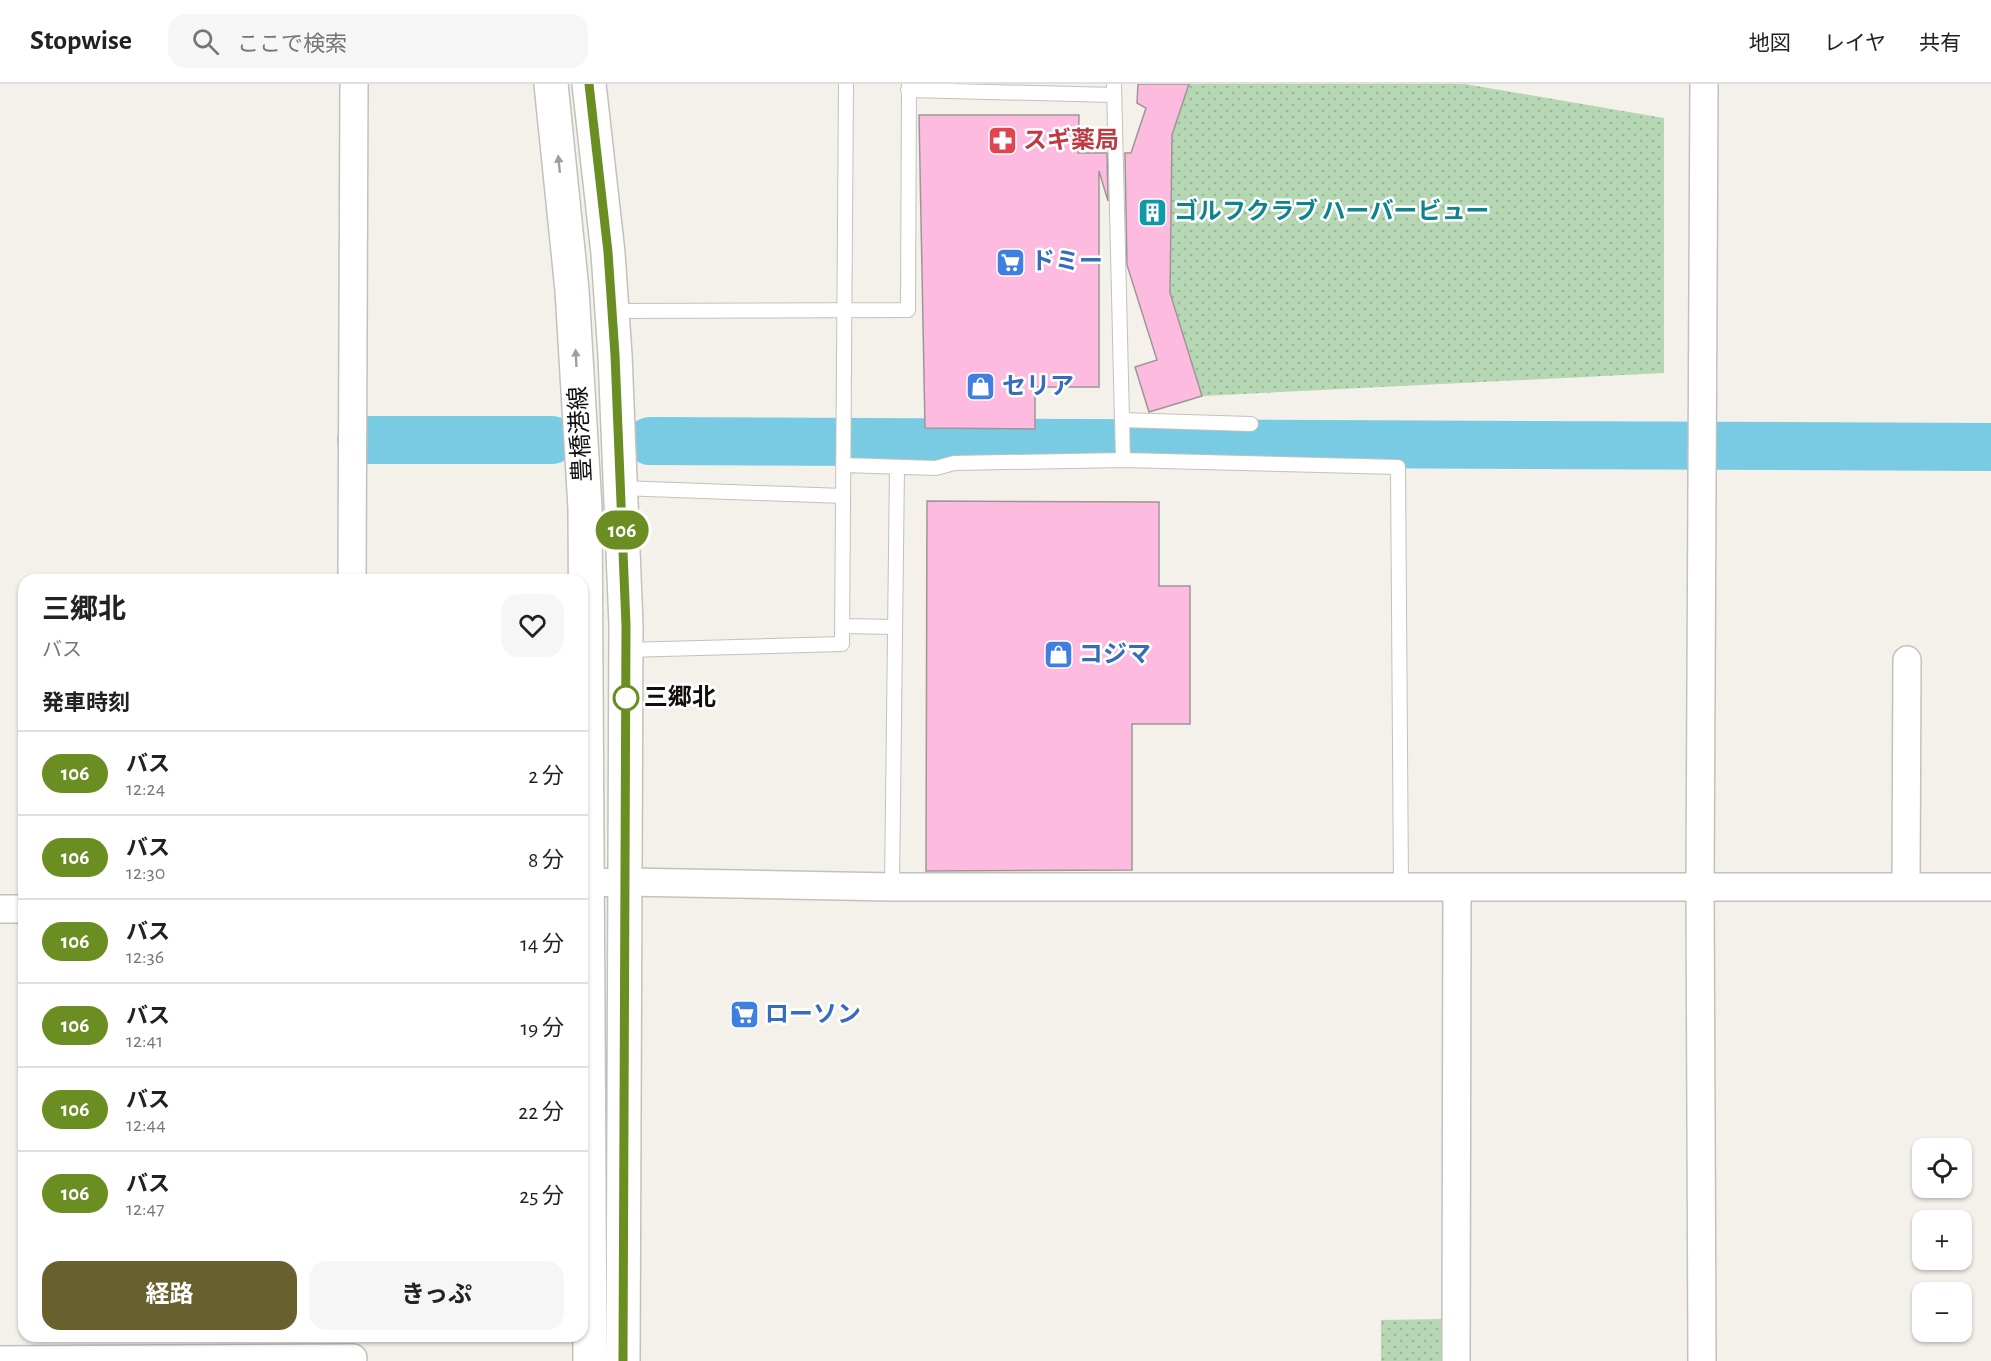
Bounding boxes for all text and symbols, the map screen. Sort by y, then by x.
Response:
search box [168,14,588,68]
icon: search [189,25,222,58]
text: Stopwise [30,27,132,55]
text: ここで検索 [237,33,347,55]
text: 地図 [1749,33,1791,54]
text: レイヤ [1824,33,1886,54]
text: 共有 [1919,33,1961,54]
pharmacy icon: スギ薬局 [986,125,1018,157]
place label: スギ薬局 [1023,127,1119,153]
one-way arrow [554,154,564,173]
building icon: ゴルフクラブ ハーバービュー [1137,196,1169,228]
place label: ゴルフクラブ ハーバービュー [1174,198,1489,224]
supermarket icon: ドミー [994,246,1026,278]
place label: ドミー [1031,249,1103,274]
one-way arrow [572,348,581,367]
shop icon: セリア [965,371,997,403]
place label: セリア [1002,375,1074,399]
street label: 豊橋港線 [565,385,595,483]
line badge: 106 [588,510,656,550]
text: 106 [608,520,636,541]
button: heart [501,594,564,657]
text: 三郷北 [42,596,126,624]
shop icon: コジマ [1042,639,1074,671]
text: バス [42,640,82,660]
place label: コジマ [1079,642,1151,667]
place label: 三郷北 [644,684,716,710]
marker: 三郷北 [613,685,639,711]
text: 発車時刻 [42,692,130,714]
text: バス [126,753,170,775]
text: 106 [61,763,89,784]
text: 2 分 [528,765,564,787]
text: 12:24 [126,779,165,799]
text: バス [126,837,170,859]
text: 106 [61,847,89,868]
text: 8 分 [528,849,564,871]
text: 12:30 [126,863,165,883]
text: バス [126,921,170,943]
text: 106 [61,931,89,952]
text: 14 分 [520,933,564,955]
text: 12:36 [126,947,164,967]
supermarket icon: ローソン [728,999,760,1031]
place label: ローソン [765,1003,861,1027]
text: バス [126,1005,170,1027]
text: 106 [61,1015,89,1036]
text: 19 分 [520,1017,564,1039]
text: 12:41 [126,1031,163,1051]
text: バス [126,1089,170,1111]
text: 106 [61,1099,89,1120]
text: 22 分 [518,1101,564,1123]
text: 12:44 [126,1115,166,1135]
map controls [1912,1138,1972,1342]
button: locate [1912,1138,1972,1198]
text: バス [126,1173,170,1195]
text: 106 [61,1183,89,1204]
text: 25 分 [519,1185,564,1207]
text: 12:47 [126,1199,165,1219]
button: + [1912,1210,1972,1270]
button: 経路 [42,1261,297,1330]
button: きっぷ [309,1261,564,1330]
button: − [1912,1282,1972,1342]

